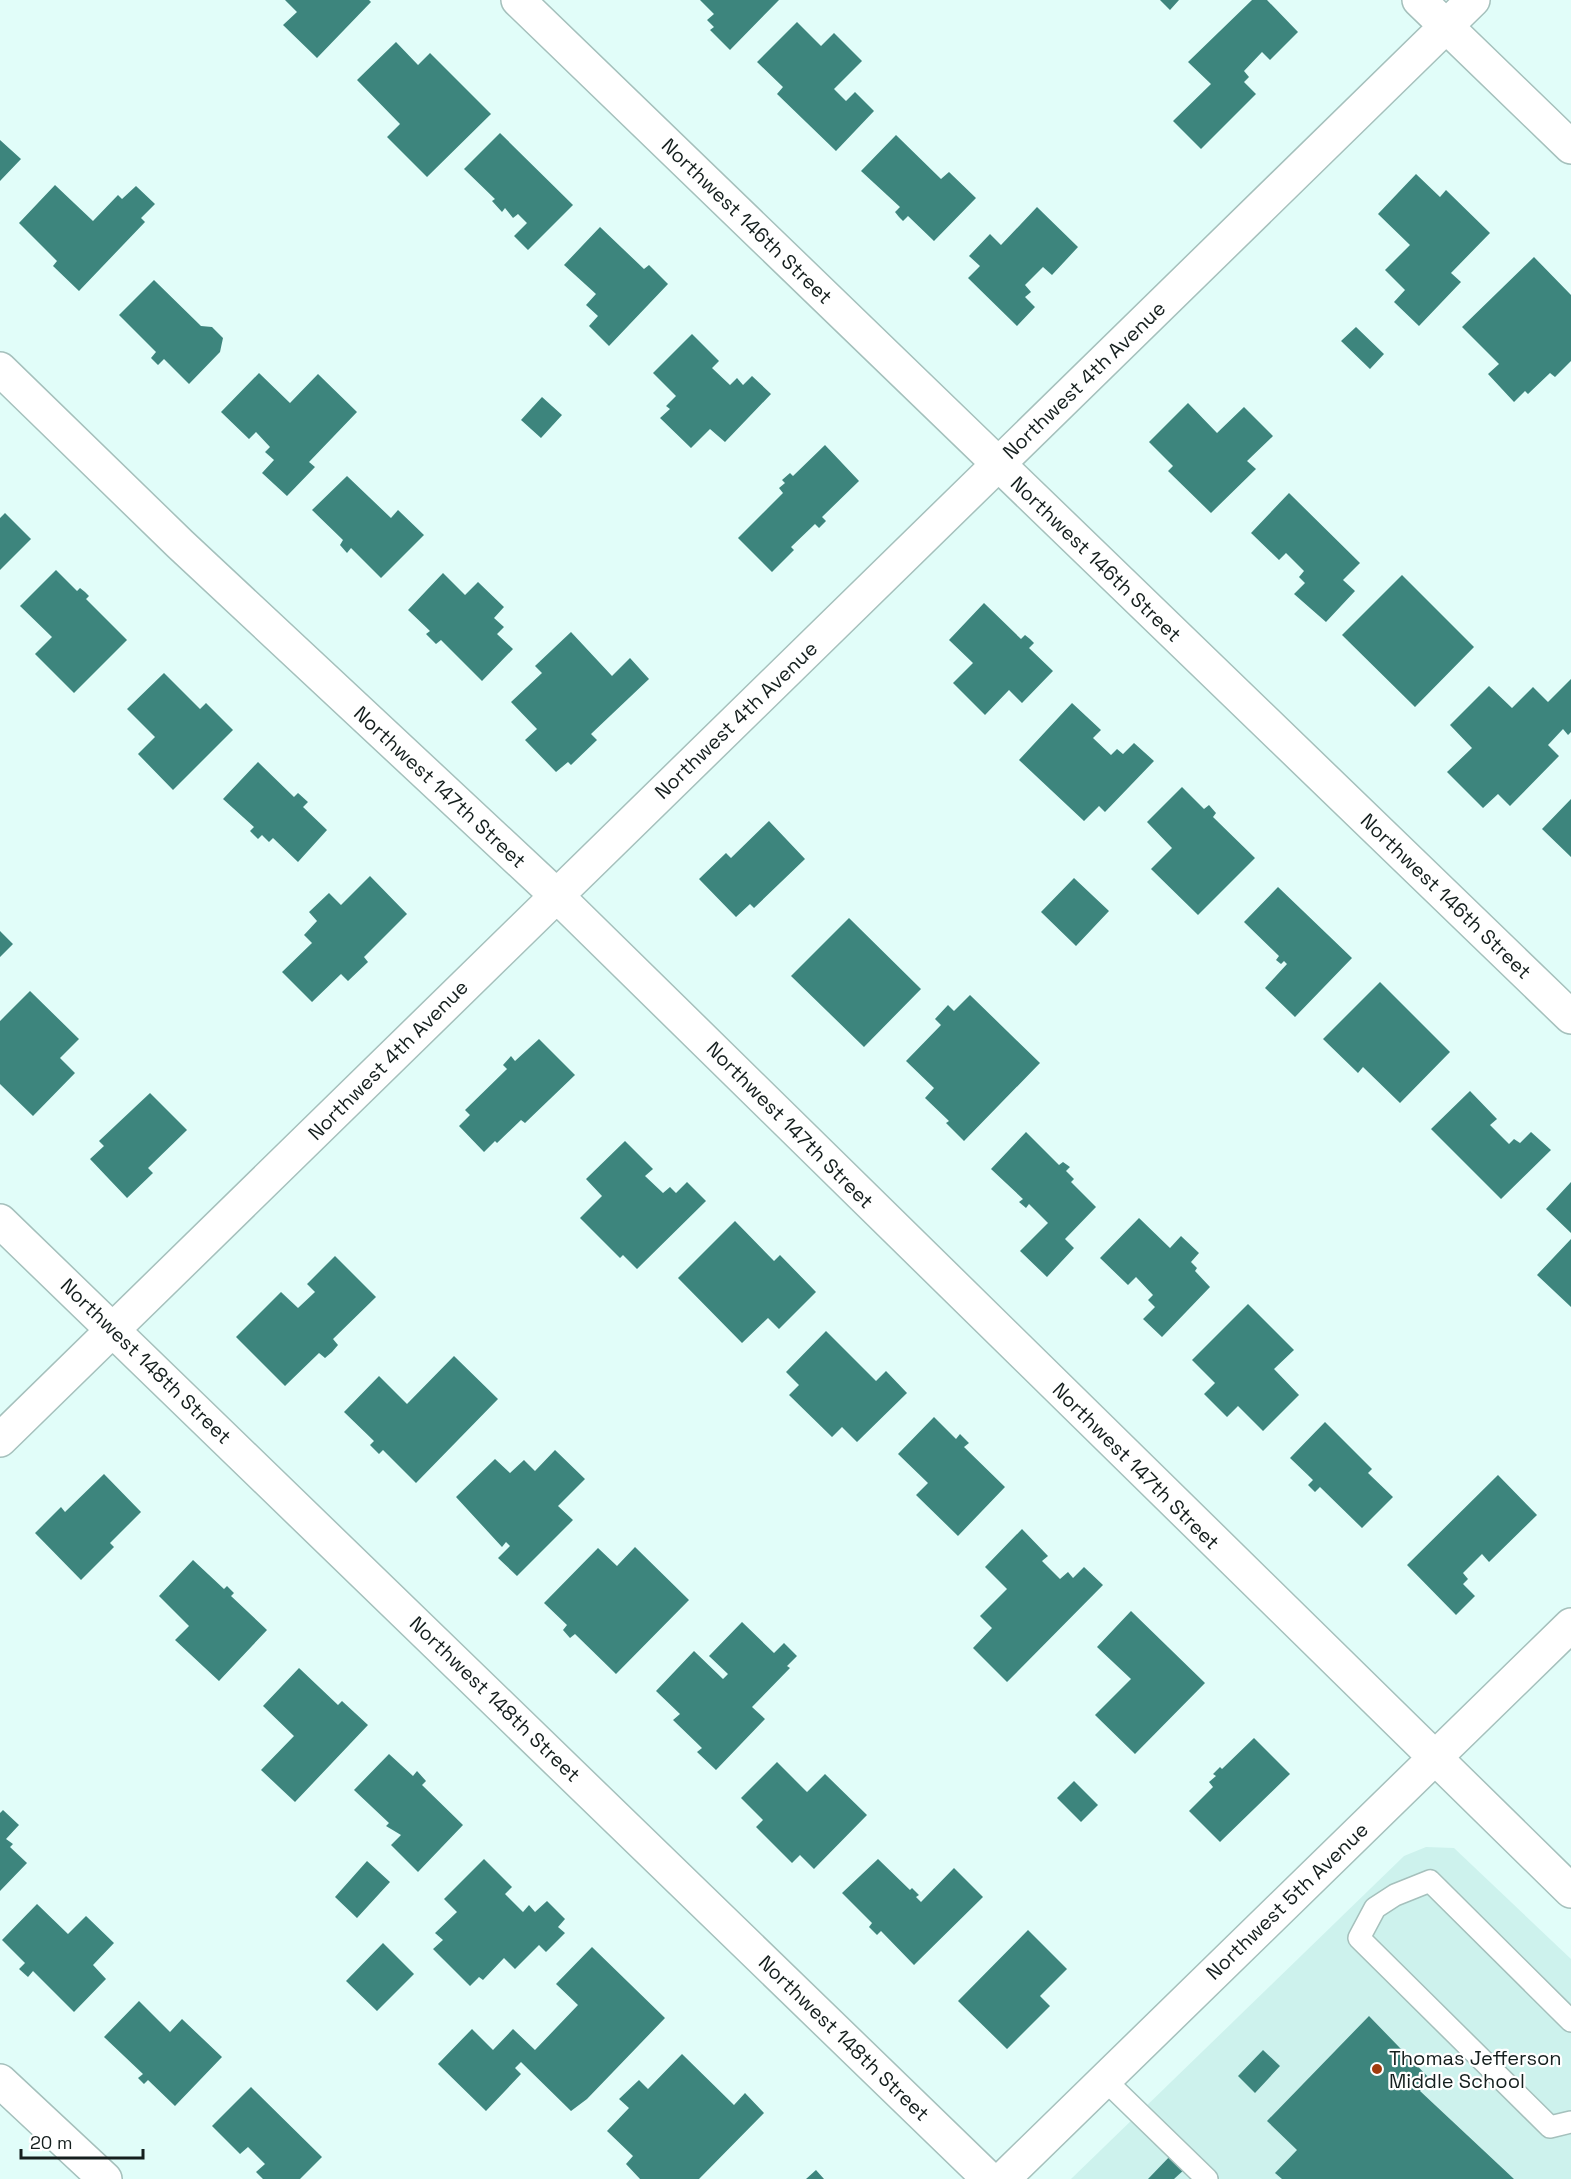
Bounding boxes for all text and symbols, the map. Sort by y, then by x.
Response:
street label: Northwest 146th Street [656,133,838,309]
street label: Northwest 4th Avenue [997,296,1171,464]
street label: Northwest 146th Street [1005,471,1187,647]
street label: Northwest 4th Avenue [649,636,823,804]
street label: Northwest 147th Street [348,700,532,874]
street label: Northwest 146th Street [1355,808,1537,984]
street label: Northwest 4th Avenue [302,974,474,1146]
street label: Northwest 147th Street [701,1036,879,1214]
street label: Northwest 148th Street [55,1272,237,1450]
street label: Northwest 147th Street [1047,1377,1225,1555]
street label: Northwest 148th Street [404,1610,586,1788]
street label: Northwest 5th Avenue [1200,1817,1374,1985]
street label: Northwest 148th Street [753,1949,935,2127]
place label: Thomas Jefferson Middle School [1389,2045,1562,2094]
marker: Thomas Jefferson Middle School [1370,2062,1384,2076]
scale bar [21,2122,142,2160]
text: 20 m [30,2131,73,2154]

